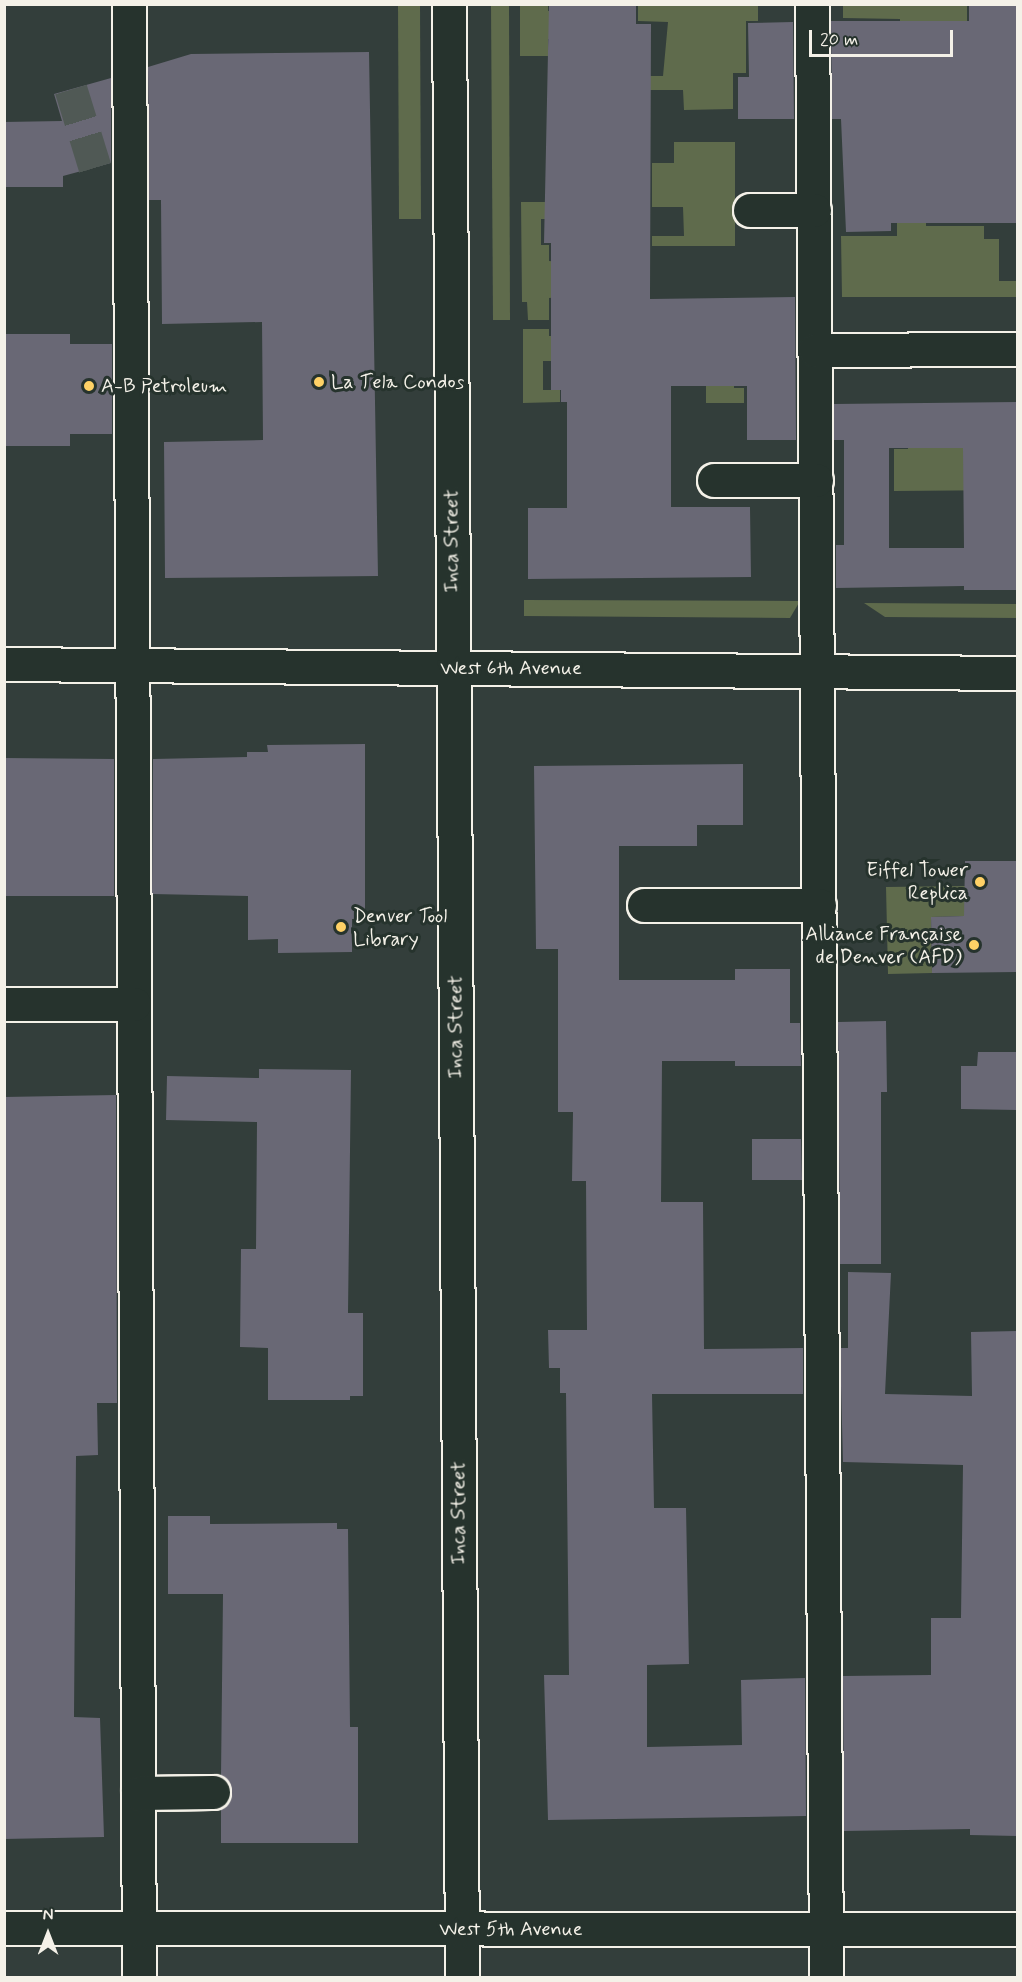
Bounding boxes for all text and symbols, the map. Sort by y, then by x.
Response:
scale bar [812,18,956,56]
text: 20 m [820,28,858,52]
place label: La Tela Condos [331,370,458,394]
place label: A-B Petroleum [101,374,225,398]
marker: La Tela Condos [312,375,326,389]
marker: A-B Petroleum [82,379,96,393]
street label: Inca Street [440,490,464,592]
street label: West 6th Avenue [440,656,582,680]
place label: Eiffel Tower Replica [866,858,968,905]
marker: Eiffel Tower Replica [973,875,987,889]
place label: Denver Tool Library [353,904,449,951]
marker: Denver Tool Library [334,920,348,934]
place label: Alliance Française de Denver (AFD) [802,922,962,969]
marker: Alliance Française de Denver (AFD) [967,938,981,952]
street label: Inca Street [444,976,468,1078]
street label: Inca Street [447,1462,471,1564]
north arrow [18,1904,78,1964]
text: N [43,1905,53,1926]
street label: West 5th Avenue [439,1917,583,1941]

